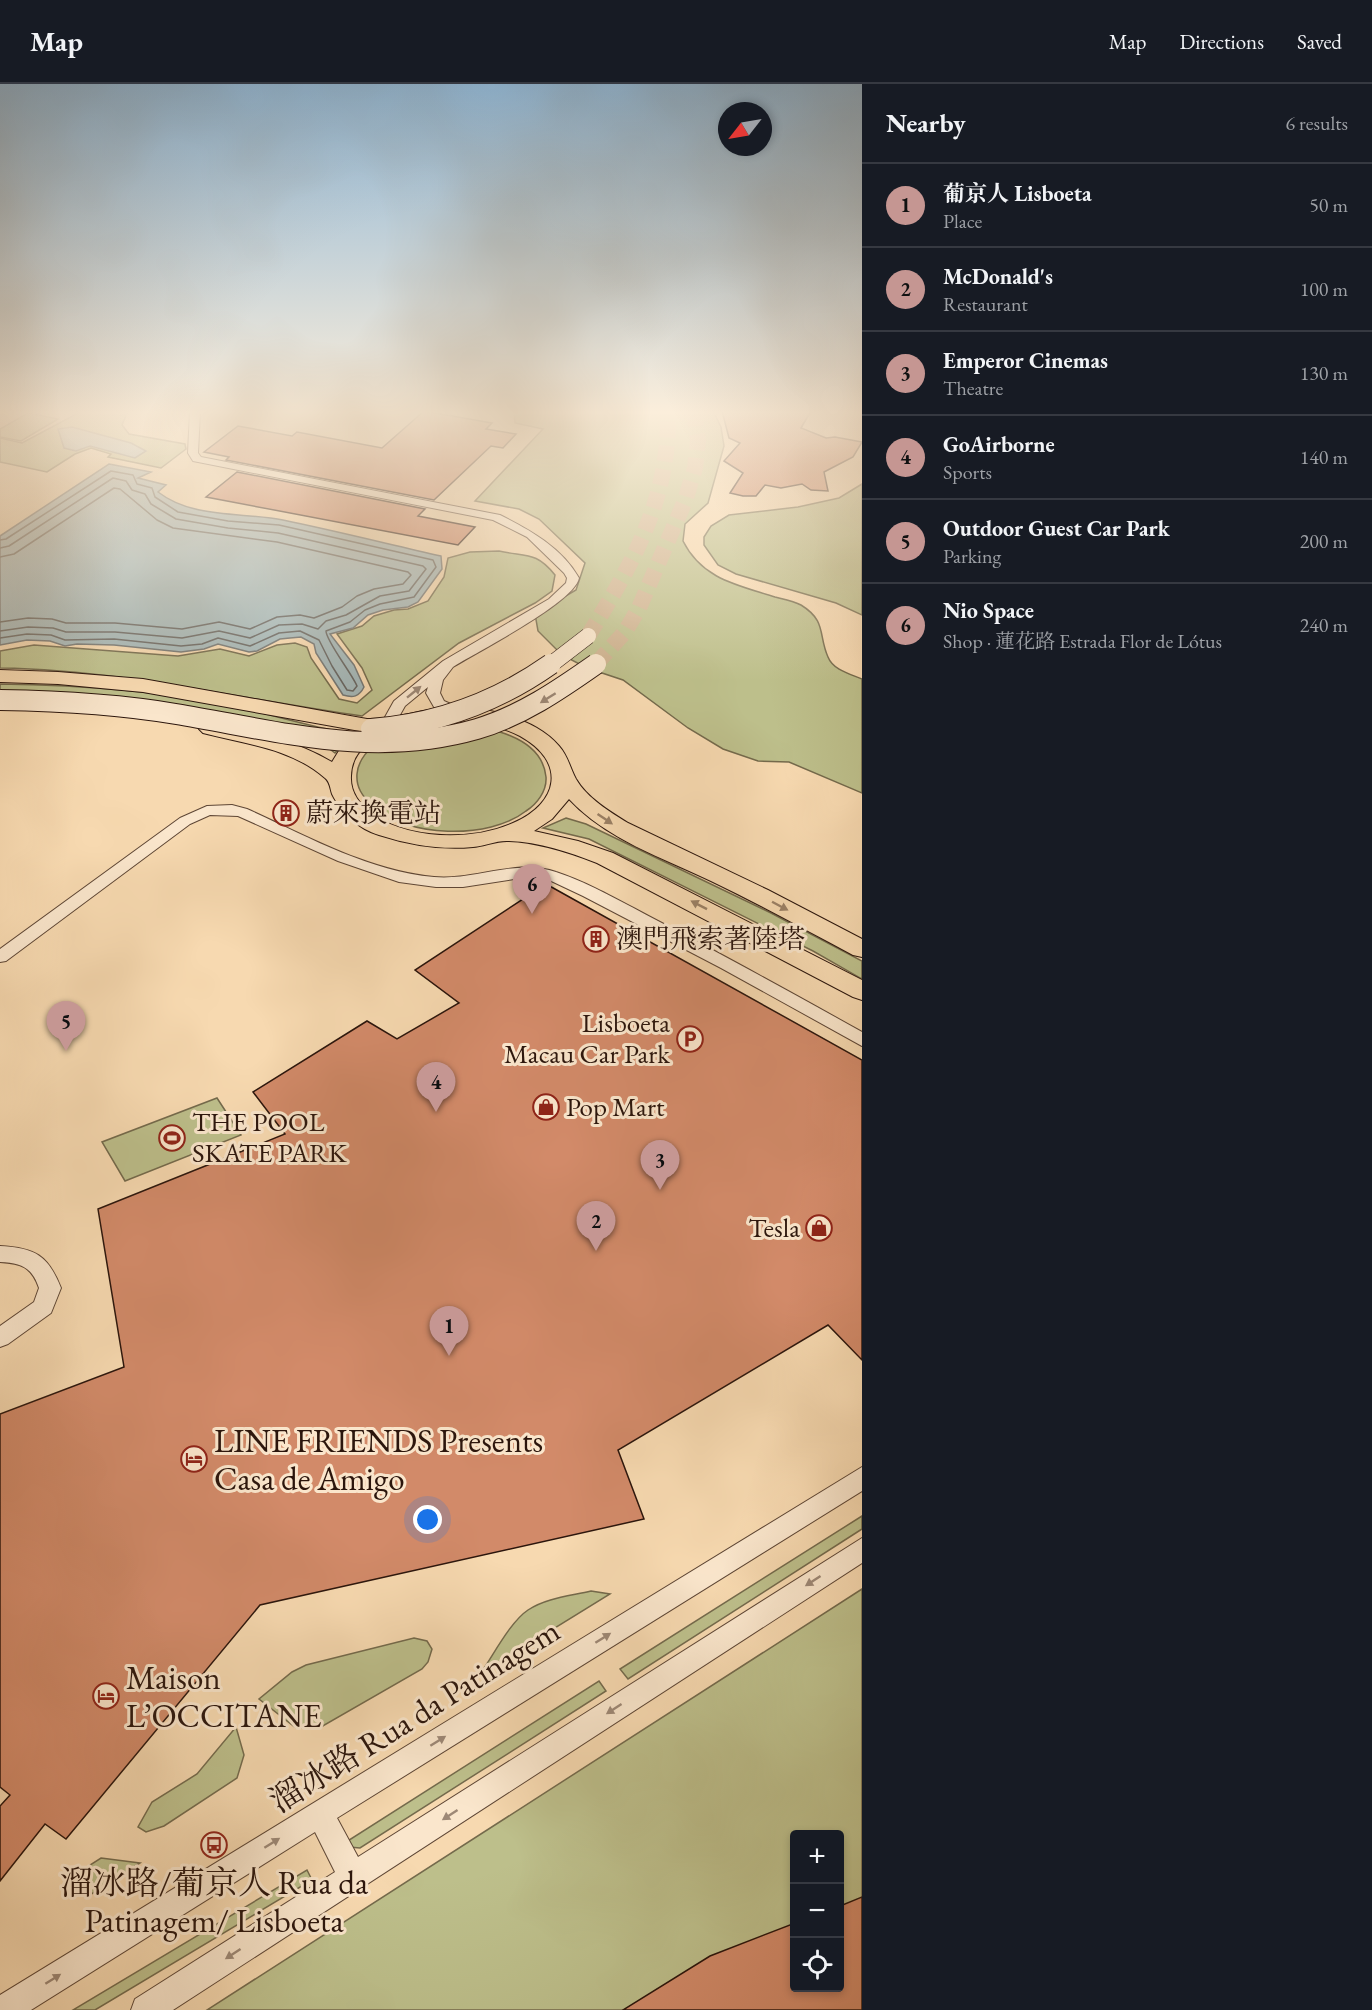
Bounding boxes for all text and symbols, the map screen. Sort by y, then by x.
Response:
text: Map [30,23,83,59]
text: Map [1109,28,1146,55]
text: Directions [1179,28,1264,55]
text: Saved [1297,28,1342,55]
north arrow [718,102,772,156]
text: Nearby [886,106,966,140]
text: 6 results [1285,110,1348,136]
text: 葡京人 Lisboeta [943,179,1092,208]
text: 1 [900,192,911,218]
text: 50 m [1309,192,1348,218]
text: Place [943,208,982,234]
text: McDonald's [943,262,1053,291]
text: 2 [900,276,911,302]
text: 100 m [1300,276,1348,302]
text: Restaurant [943,291,1028,317]
text: Emperor Cinemas [943,346,1108,375]
text: 3 [900,360,911,386]
text: 130 m [1300,360,1348,386]
text: Theatre [943,375,1003,401]
text: GoAirborne [943,430,1055,459]
text: 4 [900,444,911,470]
text: 140 m [1300,444,1348,470]
text: Sports [943,459,992,485]
text: Outdoor Guest Car Park [943,514,1170,543]
text: 5 [900,528,911,554]
text: 200 m [1300,528,1348,554]
text: Parking [943,543,1001,569]
text: Nio Space [943,596,1034,625]
text: 6 [900,612,911,638]
text: 240 m [1300,612,1348,638]
text: Shop · 蓮花路 Estrada Flor de Lótus [943,628,1222,654]
one-way arrow [406,686,421,699]
one-way arrow [540,692,556,703]
place label: 蔚來換電站 [306,795,441,830]
building icon: 蔚來換電站 [271,798,301,828]
one-way arrow [597,813,613,824]
pin: 6 [512,864,552,914]
one-way arrow [690,900,707,910]
one-way arrow [771,901,788,911]
place label: 澳門飛索著陸塔 [616,921,805,956]
building icon: 澳門飛索著陸塔 [581,924,611,954]
pin: 5 [46,1002,86,1051]
place label: Lisboeta Macau Car Park [504,1005,670,1071]
parking icon: Lisboeta Macau Car Park [675,1024,705,1054]
pin: 4 [416,1062,456,1112]
place label: Pop Mart [566,1089,665,1124]
shop icon: Pop Mart [531,1092,561,1122]
place label: THE POOL SKATE PARK [192,1104,347,1170]
sports icon: THE POOL SKATE PARK [157,1123,187,1153]
pin: 3 [640,1140,680,1190]
pin: 2 [576,1202,616,1251]
place label: Tesla [748,1210,800,1245]
shop icon: Tesla [804,1213,834,1243]
pin: 1 [430,1306,468,1356]
place label: LINE FRIENDS Presents Casa de Amigo [214,1419,543,1500]
hotel icon: LINE FRIENDS Presents Casa de Amigo [179,1444,209,1474]
your location [413,1505,442,1534]
one-way arrow [805,1575,821,1586]
street label: 溜冰路 Rua da Patinagem [261,1609,567,1822]
one-way arrow [595,1633,611,1644]
place label: Maison L’OCCITANE [126,1656,322,1737]
hotel icon: Maison L’OCCITANE [91,1681,121,1711]
one-way arrow [606,1704,622,1715]
one-way arrow [430,1735,446,1746]
one-way arrow [442,1809,458,1820]
bus stop icon: 溜冰路/葡京人 Rua da Patinagem/ Lisboeta [199,1830,229,1860]
map controls [790,1830,844,1992]
button: + [790,1830,844,1884]
one-way arrow [264,1838,280,1849]
place label: 溜冰路/葡京人 Rua da Patinagem/ Lisboeta [60,1861,369,1942]
button: − [790,1884,844,1938]
button: locate [790,1938,844,1992]
one-way arrow [225,1949,241,1960]
one-way arrow [44,1974,61,1985]

